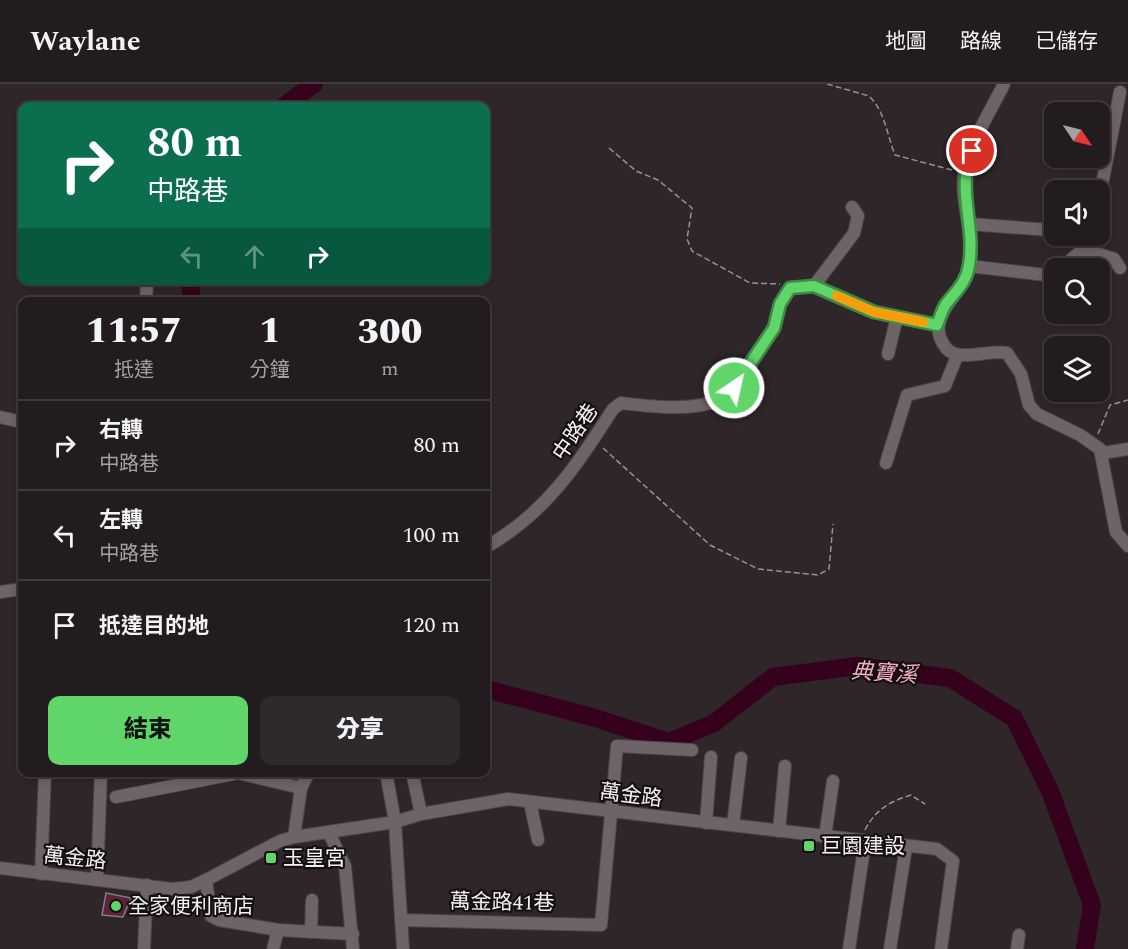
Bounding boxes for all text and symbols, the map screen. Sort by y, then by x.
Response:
text: Waylane [30,20,141,63]
text: 地圖 [885,26,927,58]
text: 路線 [960,26,1002,58]
text: 已儲存 [1035,26,1098,58]
north arrow [1044,102,1110,168]
map controls [1044,102,1110,402]
text: 80 m [147,112,242,175]
pin [946,125,997,176]
icon: right [48,126,126,204]
icon: arrive [955,134,988,167]
text: 中路巷 [147,171,228,213]
button: sound [1044,180,1110,246]
icon: left [175,240,208,273]
icon: ahead [238,240,271,273]
icon: right [301,240,334,273]
button: search [1044,258,1110,324]
text: 11:57 [86,304,182,359]
text: 1 [259,304,281,359]
text: 300 [358,305,422,360]
button: layers [1044,336,1110,402]
text: m [381,354,399,384]
text: 抵達 [114,355,154,385]
text: 分鐘 [250,355,290,385]
position arrow [702,356,766,420]
street label: 中路巷 [545,397,607,468]
text: 右轉 [99,414,143,447]
icon: right [48,429,81,462]
text: 80 m [414,429,460,462]
text: 中路巷 [99,449,159,479]
text: 左轉 [99,504,143,537]
icon: left [48,519,81,552]
text: 100 m [403,519,460,552]
text: 中路巷 [99,539,159,569]
icon: arrive [48,609,81,642]
text: 120 m [403,609,460,642]
text: 抵達目的地 [99,610,209,643]
water label: 典寶溪 [850,655,921,692]
button: 結束 [48,696,248,765]
button: 分享 [260,696,460,765]
street label: 萬金路 [598,776,664,816]
place label: 巨園建設 [821,831,905,863]
marker: 巨園建設 [802,839,816,853]
street label: 萬金路 [42,840,108,878]
place label: 玉皇宮 [283,843,346,875]
marker: 玉皇宮 [264,851,278,865]
street label: 萬金路41巷 [449,886,555,920]
place label: 全家便利商店 [128,891,254,923]
marker: 全家便利商店 [109,899,123,913]

